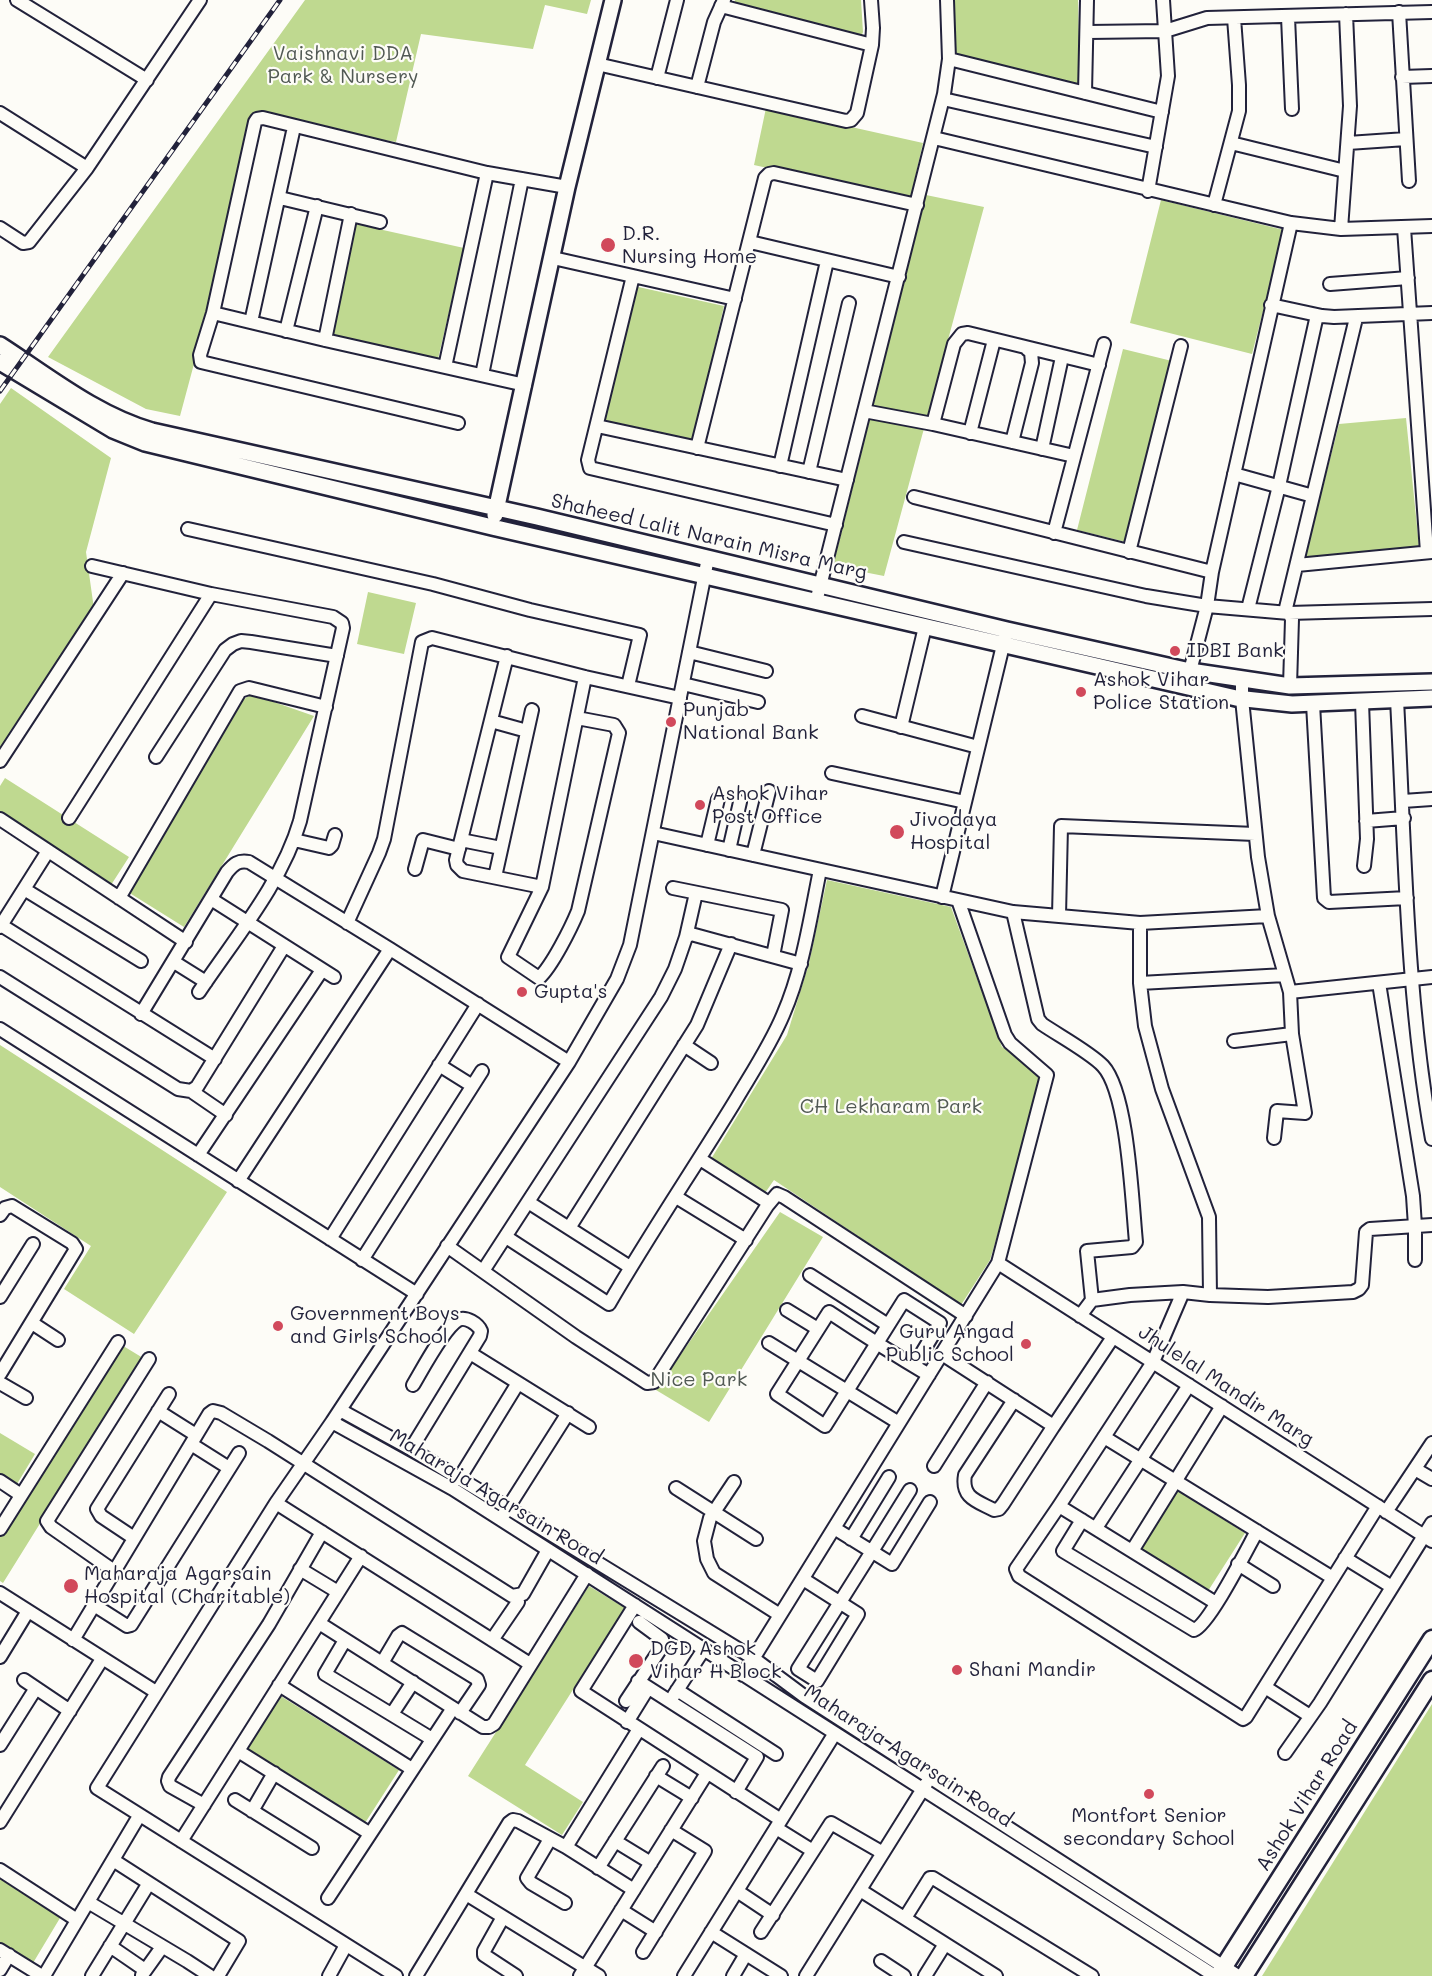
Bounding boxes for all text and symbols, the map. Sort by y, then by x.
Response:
park label: Vaishnavi DDA Park & Nursery [268,42,418,89]
place label: D.R. Nursing Home [622,222,757,269]
marker: D.R. Nursing Home [599,236,617,254]
street label: Shaheed Lalit Narain Misra Marg [549,489,869,585]
place label: IDBI Bank [1187,639,1284,663]
marker: IDBI Bank [1168,644,1182,658]
place label: Ashok Vihar Police Station [1093,668,1229,715]
marker: Ashok Vihar Police Station [1074,685,1088,699]
place label: Punjab National Bank [683,698,819,745]
marker: Punjab National Bank [664,715,678,729]
place label: Ashok Vihar Post Office [712,782,828,829]
marker: Ashok Vihar Post Office [693,798,707,812]
place label: Jivodaya Hospital [910,808,998,855]
marker: Jivodaya Hospital [888,823,906,841]
place label: Gupta's [534,980,607,1004]
marker: Gupta's [515,985,529,999]
park label: CH Lekharam Park [800,1095,982,1119]
place label: Government Boys and Girls School [290,1302,460,1349]
marker: Government Boys and Girls School [271,1319,285,1333]
place label: Guru Angad Public School [886,1320,1014,1367]
street label: Jhulelal Mandir Marg [1134,1320,1318,1452]
marker: Guru Angad Public School [1019,1337,1033,1351]
park label: Nice Park [651,1368,747,1392]
street label: Maharaja Agarsain Road [385,1424,607,1570]
place label: Maharaja Agarsain Hospital (Charitable) [84,1562,290,1609]
marker: Maharaja Agarsain Hospital (Charitable) [62,1577,80,1595]
place label: DGD Ashok Vihar H Block [650,1637,781,1684]
marker: DGD Ashok Vihar H Block [627,1652,645,1670]
place label: Shani Mandir [969,1658,1096,1682]
marker: Shani Mandir [950,1663,964,1677]
street label: Maharaja Agarsain Road [799,1680,1017,1832]
street label: Ashok Vihar Road [1251,1716,1363,1876]
marker: Montfort Senior secondary School [1142,1787,1156,1801]
place label: Montfort Senior secondary School [1063,1804,1235,1851]

